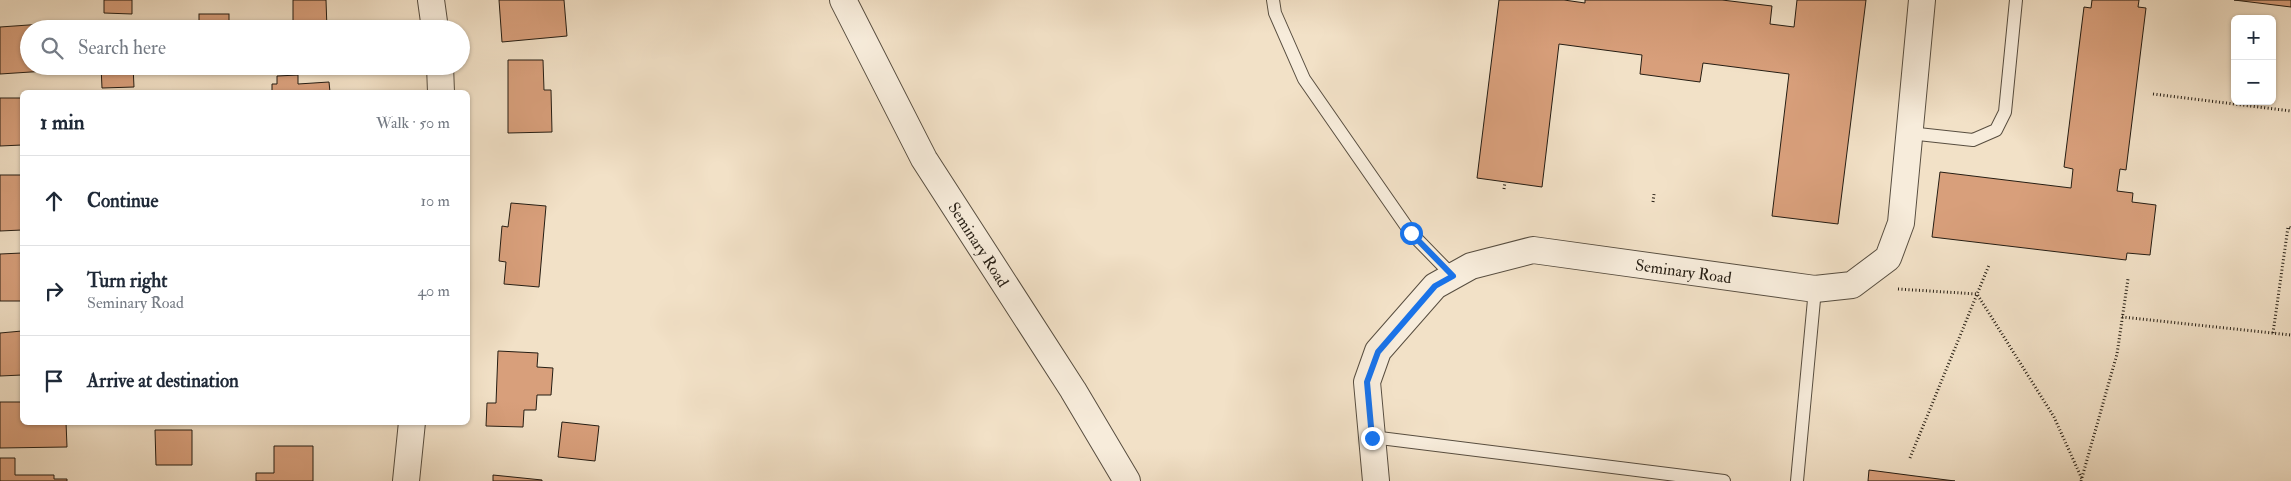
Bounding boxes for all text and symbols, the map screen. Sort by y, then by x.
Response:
map controls [2231,15,2276,105]
button: + [2231,15,2276,60]
search box [20,20,470,75]
icon: search [38,34,66,62]
text: Search here [78,36,166,60]
button: − [2231,60,2276,105]
text: 1 min [40,109,85,136]
text: Walk · 50 m [376,113,450,133]
icon: ahead [40,187,68,215]
text: Continue [87,189,158,213]
text: 10 m [420,191,450,211]
street label: Seminary Road [944,199,1013,291]
route start [1400,222,1423,245]
street label: Seminary Road [1634,255,1733,288]
text: Turn right [87,269,167,293]
icon: right [40,277,68,305]
text: 40 m [417,281,450,301]
text: Seminary Road [87,293,184,313]
icon: arrive [40,367,68,395]
text: Arrive at destination [87,369,239,393]
route end [1361,427,1384,450]

